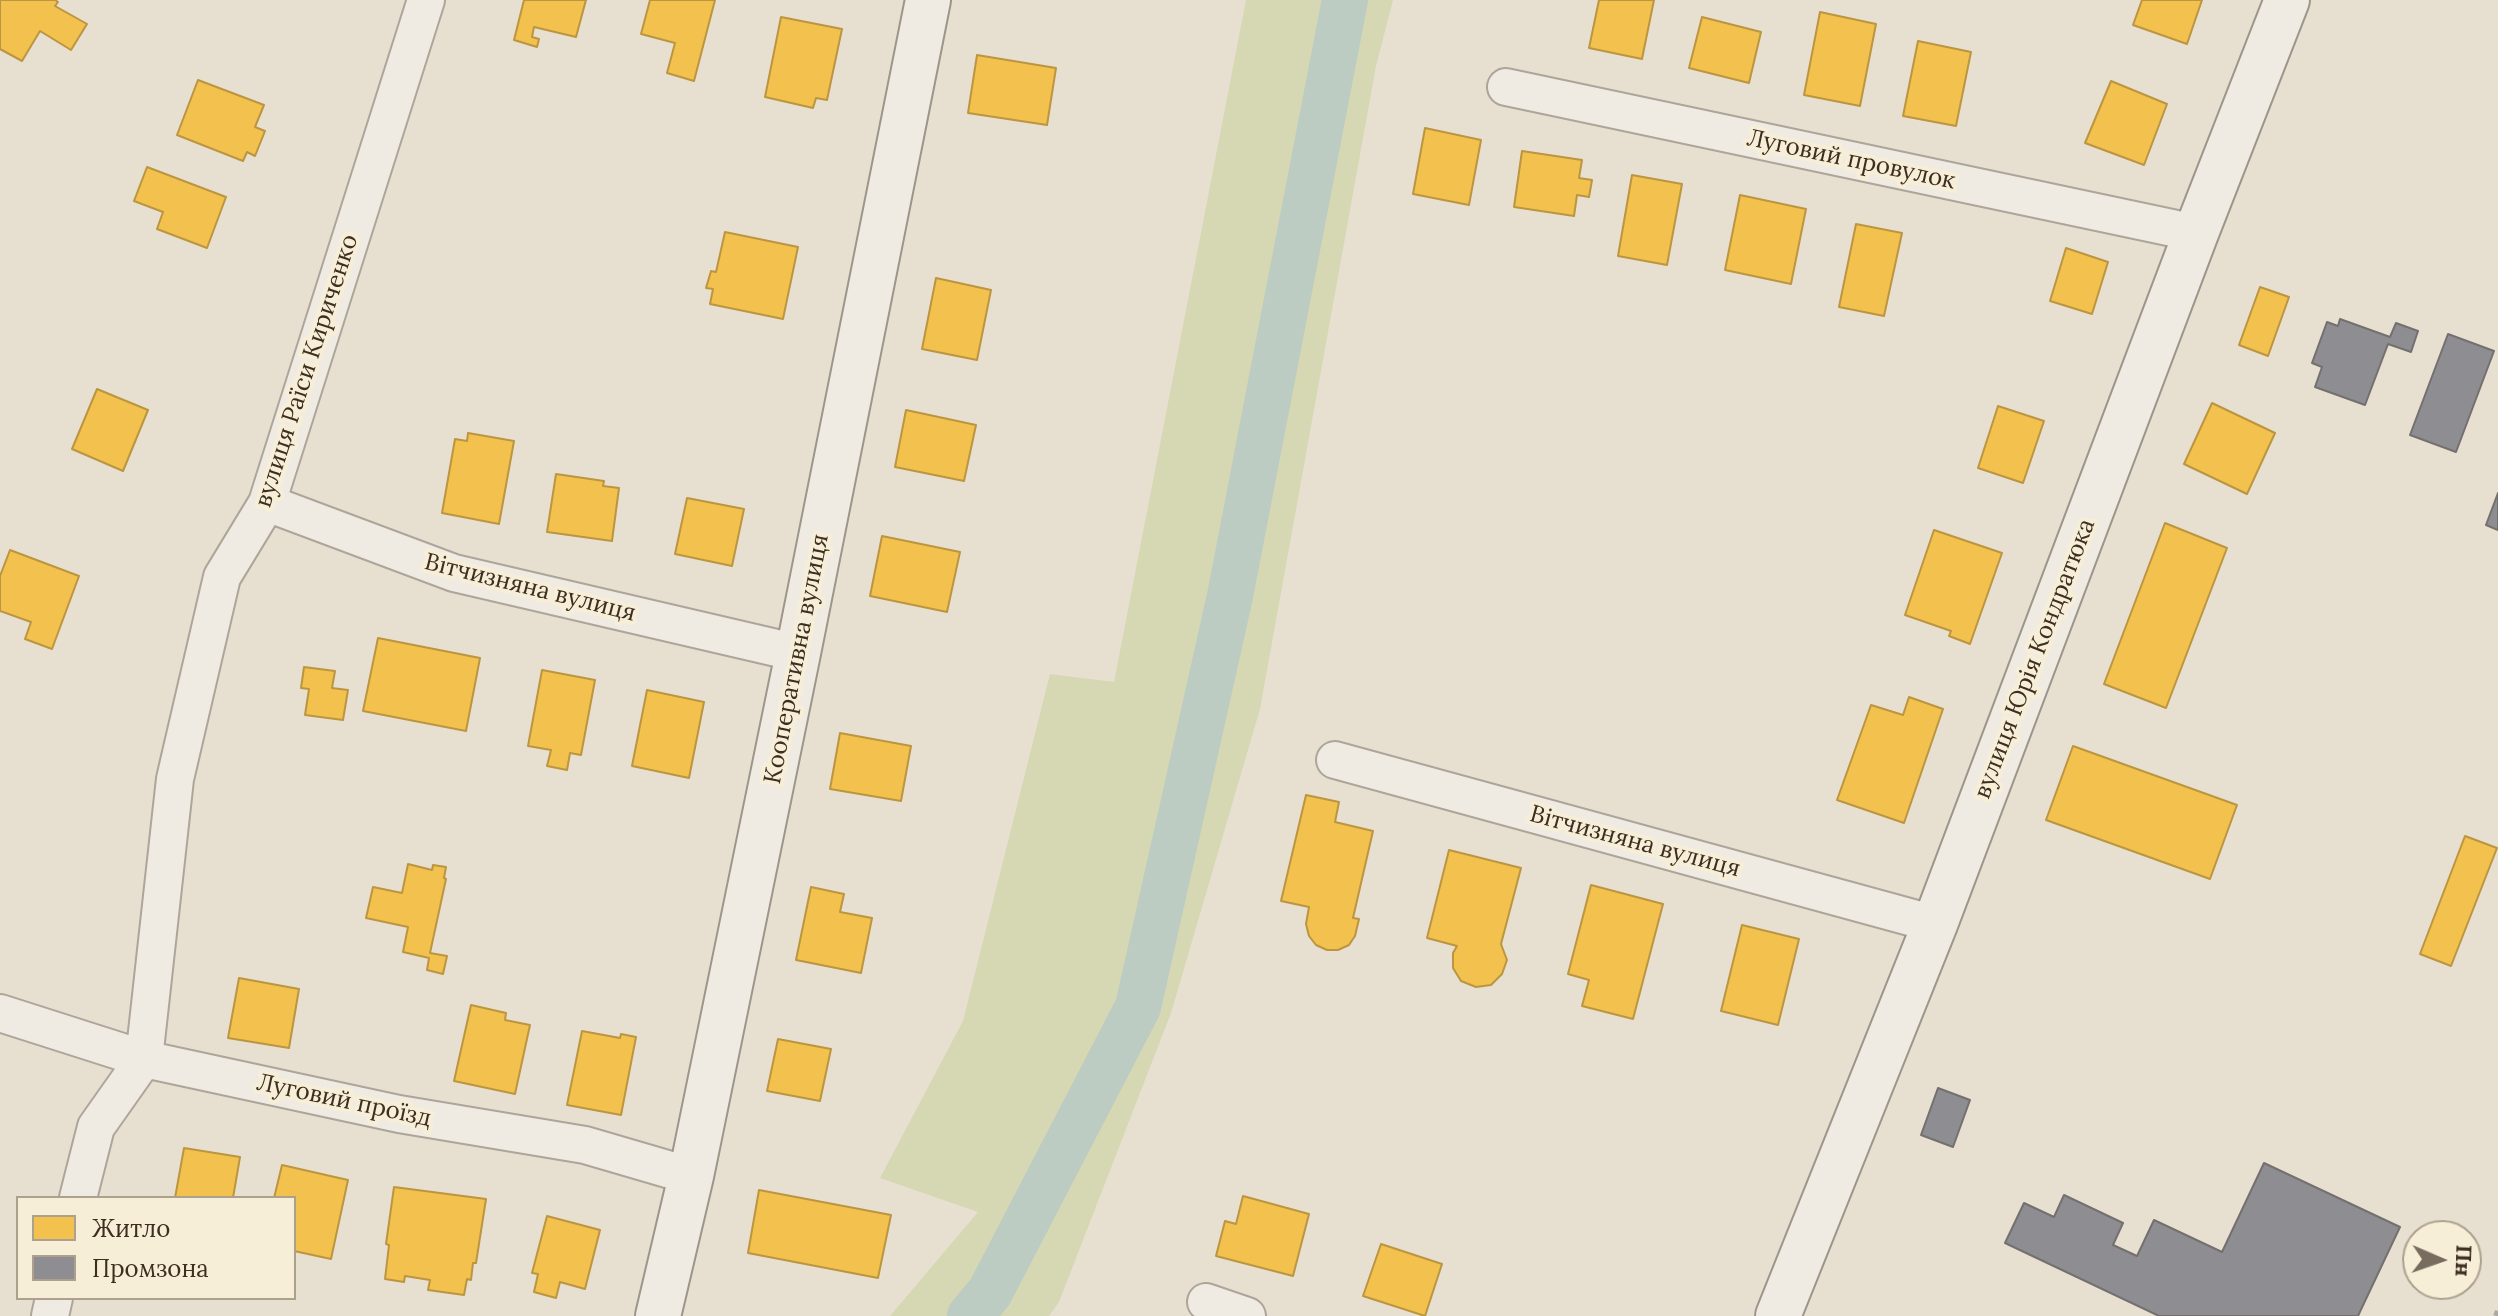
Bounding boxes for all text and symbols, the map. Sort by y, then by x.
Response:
street label: Луговий провулок [1744,124,1958,196]
street label: вулиця Раїси Кириченко [249,231,365,511]
street label: вулиця Юрія Кондратюка [1968,515,2102,803]
street label: Кооперативна вулиця [759,532,835,786]
street label: Вітчизняна вулиця [421,548,639,628]
street label: Вітчизняна вулиця [1527,800,1743,884]
street label: Луговий проїзд [254,1068,434,1134]
legend [16,1196,296,1300]
text: Житло [92,1213,170,1244]
north arrow [2402,1220,2482,1300]
text: Пн [2449,1244,2479,1277]
text: Промзона [92,1253,209,1284]

